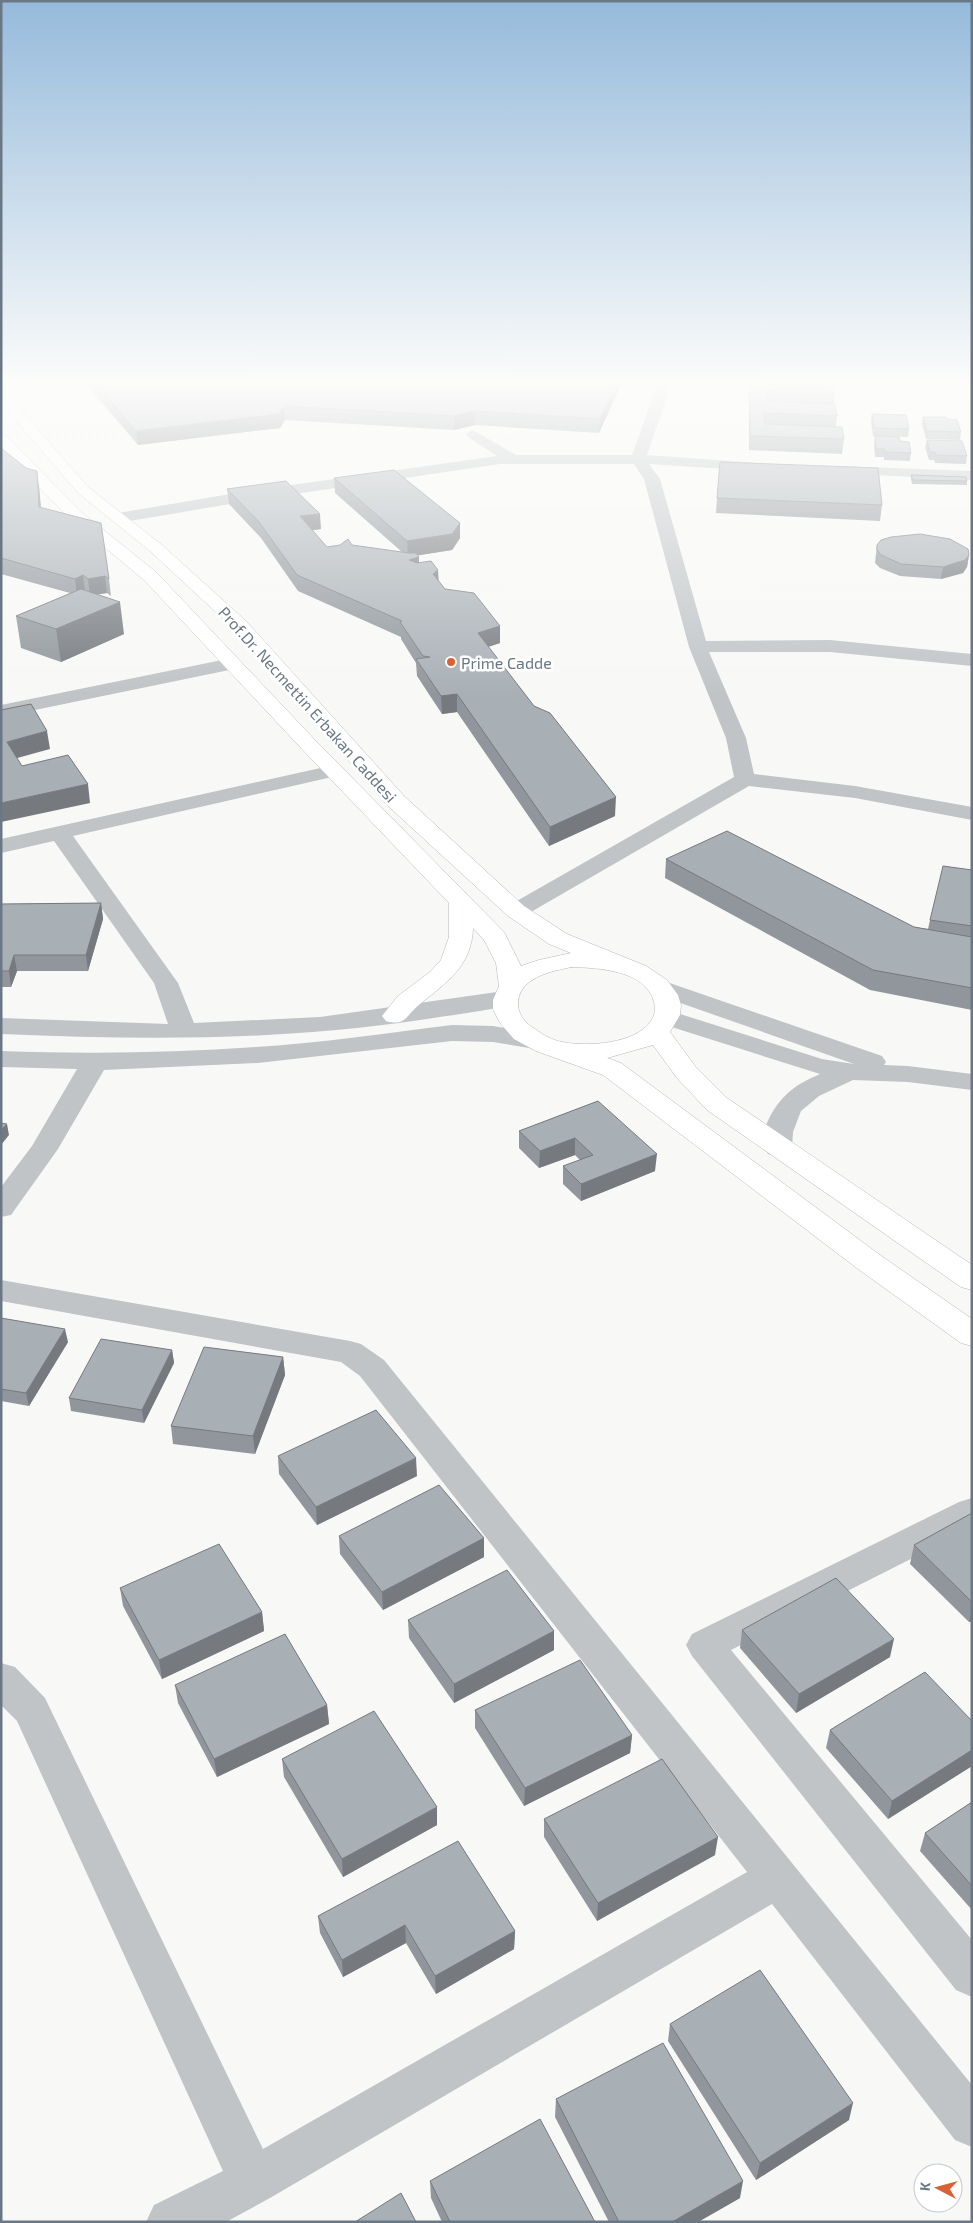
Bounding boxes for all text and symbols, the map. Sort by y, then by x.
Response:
street label: Prof.Dr. Necmettin Erbakan Caddesi [215,602,401,806]
place label: Prime Cadde [461,653,552,672]
marker: Prime Cadde [445,656,457,668]
north arrow [913,2163,963,2213]
text: K [916,2181,934,2192]

